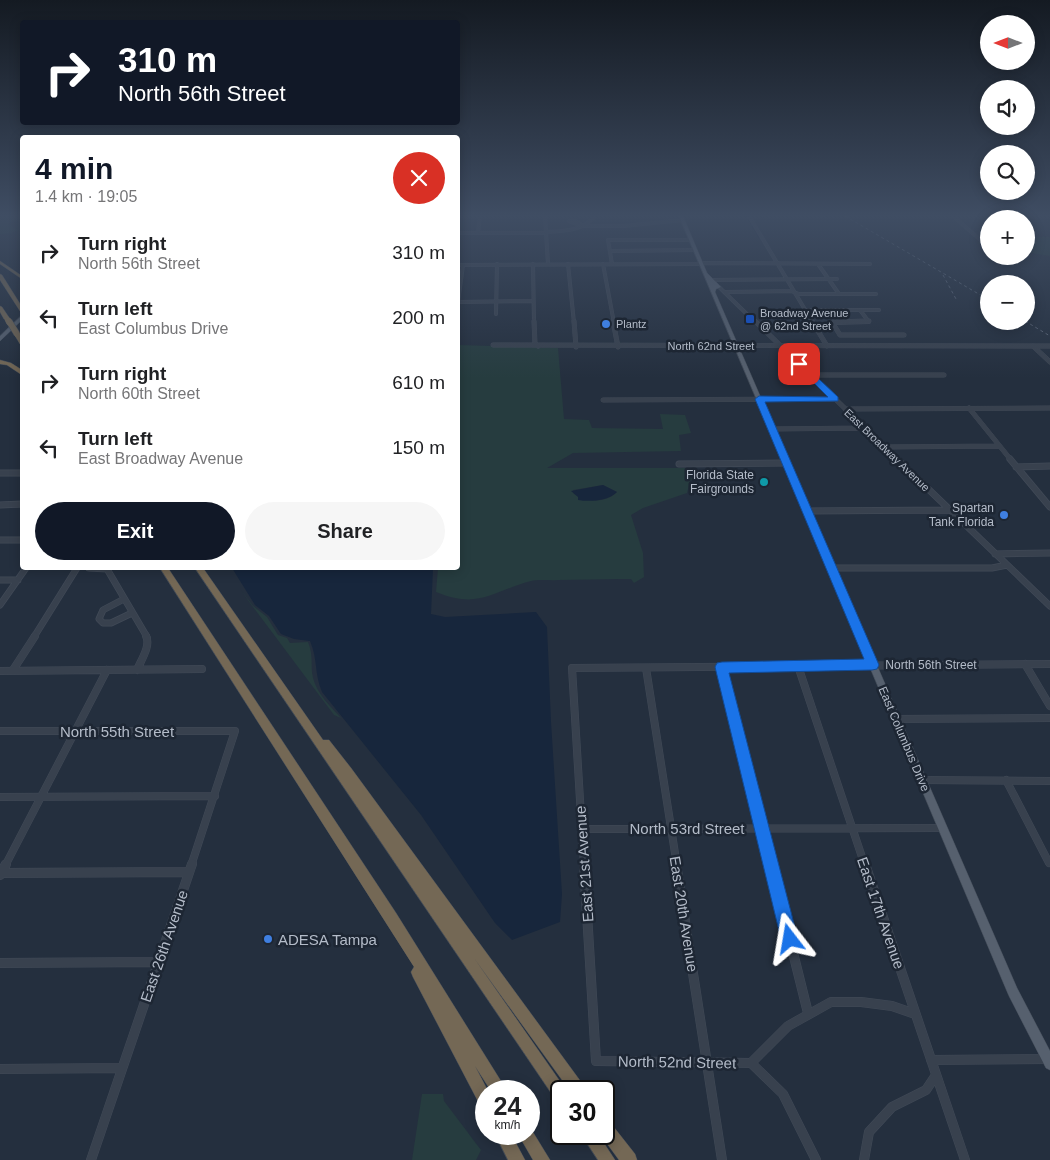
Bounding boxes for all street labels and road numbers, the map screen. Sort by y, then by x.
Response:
street label: North 62nd Street [668,340,754,352]
street label: East Broadway Avenue [842,406,932,494]
street label: North 56th Street [885,658,977,672]
street label: East Columbus Drive [876,684,933,794]
street label: North 55th Street [60,723,175,740]
street label: East 21st Avenue [571,805,597,923]
street label: North 53rd Street [629,820,745,837]
street label: East 20th Avenue [666,855,702,973]
street label: East 17th Avenue [854,855,908,971]
street label: East 26th Avenue [137,888,191,1004]
street label: North 52nd Street [618,1052,737,1072]

